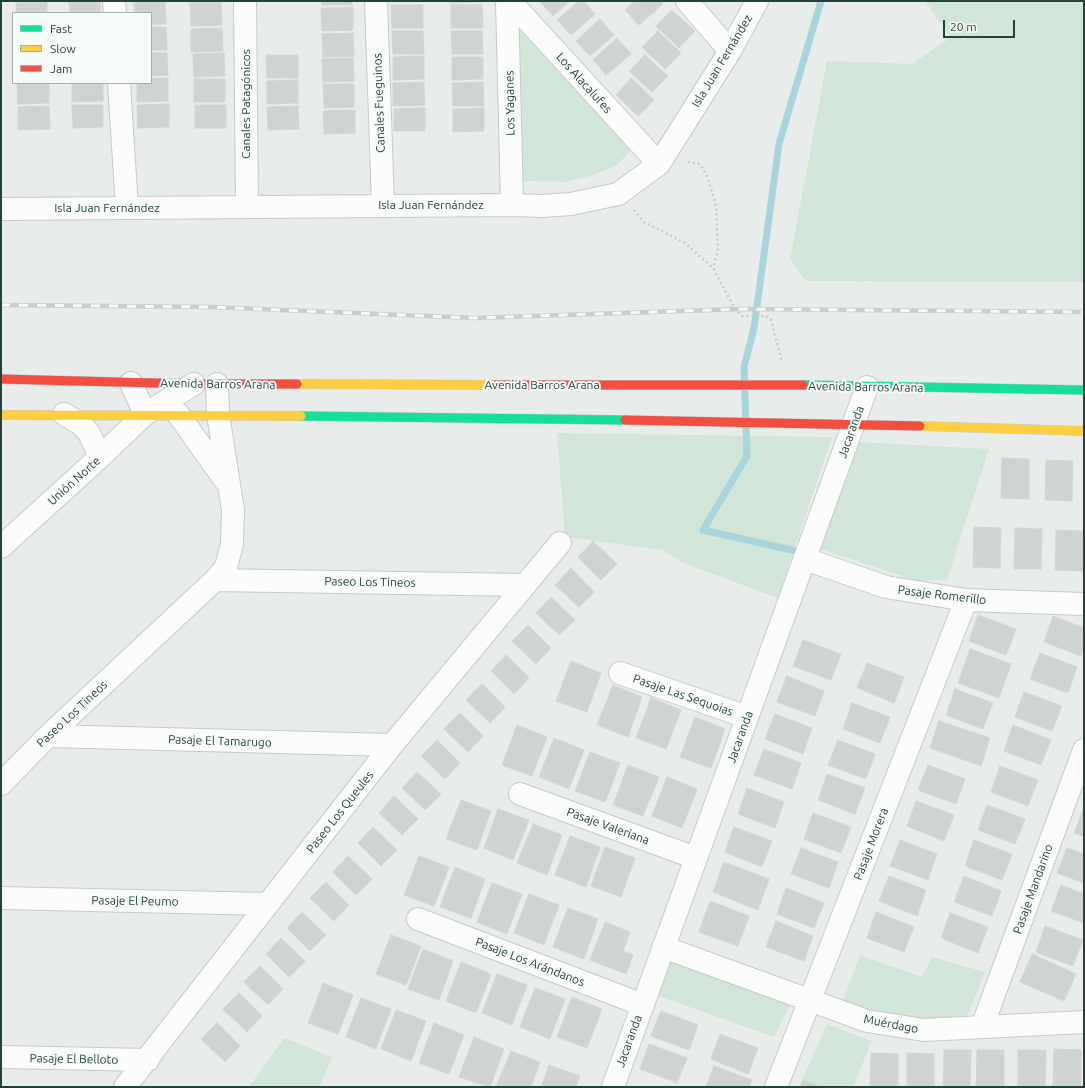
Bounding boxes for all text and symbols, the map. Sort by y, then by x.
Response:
legend [12,12,152,84]
street label: Isla Juan Fernández [689,12,755,110]
scale bar [945,12,1017,38]
text: 20 m [950,20,977,33]
text: Fast [50,22,72,35]
text: Slow [50,42,76,55]
street label: Canales Patagónicos [239,49,253,159]
street label: Los Alacalufes [553,50,615,116]
street label: Canales Fueguinos [370,53,388,153]
text: Jam [50,62,72,75]
street label: Los Yaganes [502,70,518,136]
street label: Isla Juan Fernández [378,198,484,212]
street label: Isla Juan Fernández [54,201,160,215]
street label: Avenida Barros Arana [160,376,276,392]
street label: Avenida Barros Arana [484,378,600,392]
street label: Avenida Barros Arana [808,379,924,395]
street label: Jacaranda [835,404,867,460]
street label: Unión Norte [45,454,103,508]
street label: Paseo Los Tineos [324,574,416,590]
street label: Pasaje Romerillo [897,582,987,608]
street label: Pasaje Las Sequoias [631,671,735,719]
street label: Paseo Los Tineos [34,678,110,750]
street label: Jacaranda [724,709,756,765]
street label: Pasaje El Tamarugo [168,732,272,750]
street label: Paseo Los Queules [303,768,377,856]
street label: Pasaje Valeriana [565,804,651,848]
street label: Pasaje Morera [851,806,891,882]
street label: Pasaje Mandarino [1010,842,1056,936]
street label: Pasaje El Peumo [91,893,179,909]
street label: Pasaje Los Arándanos [473,935,587,989]
street label: Muérdago [862,1012,920,1036]
street label: Jacaranda [613,1013,645,1069]
street label: Pasaje El Belloto [29,1051,119,1067]

